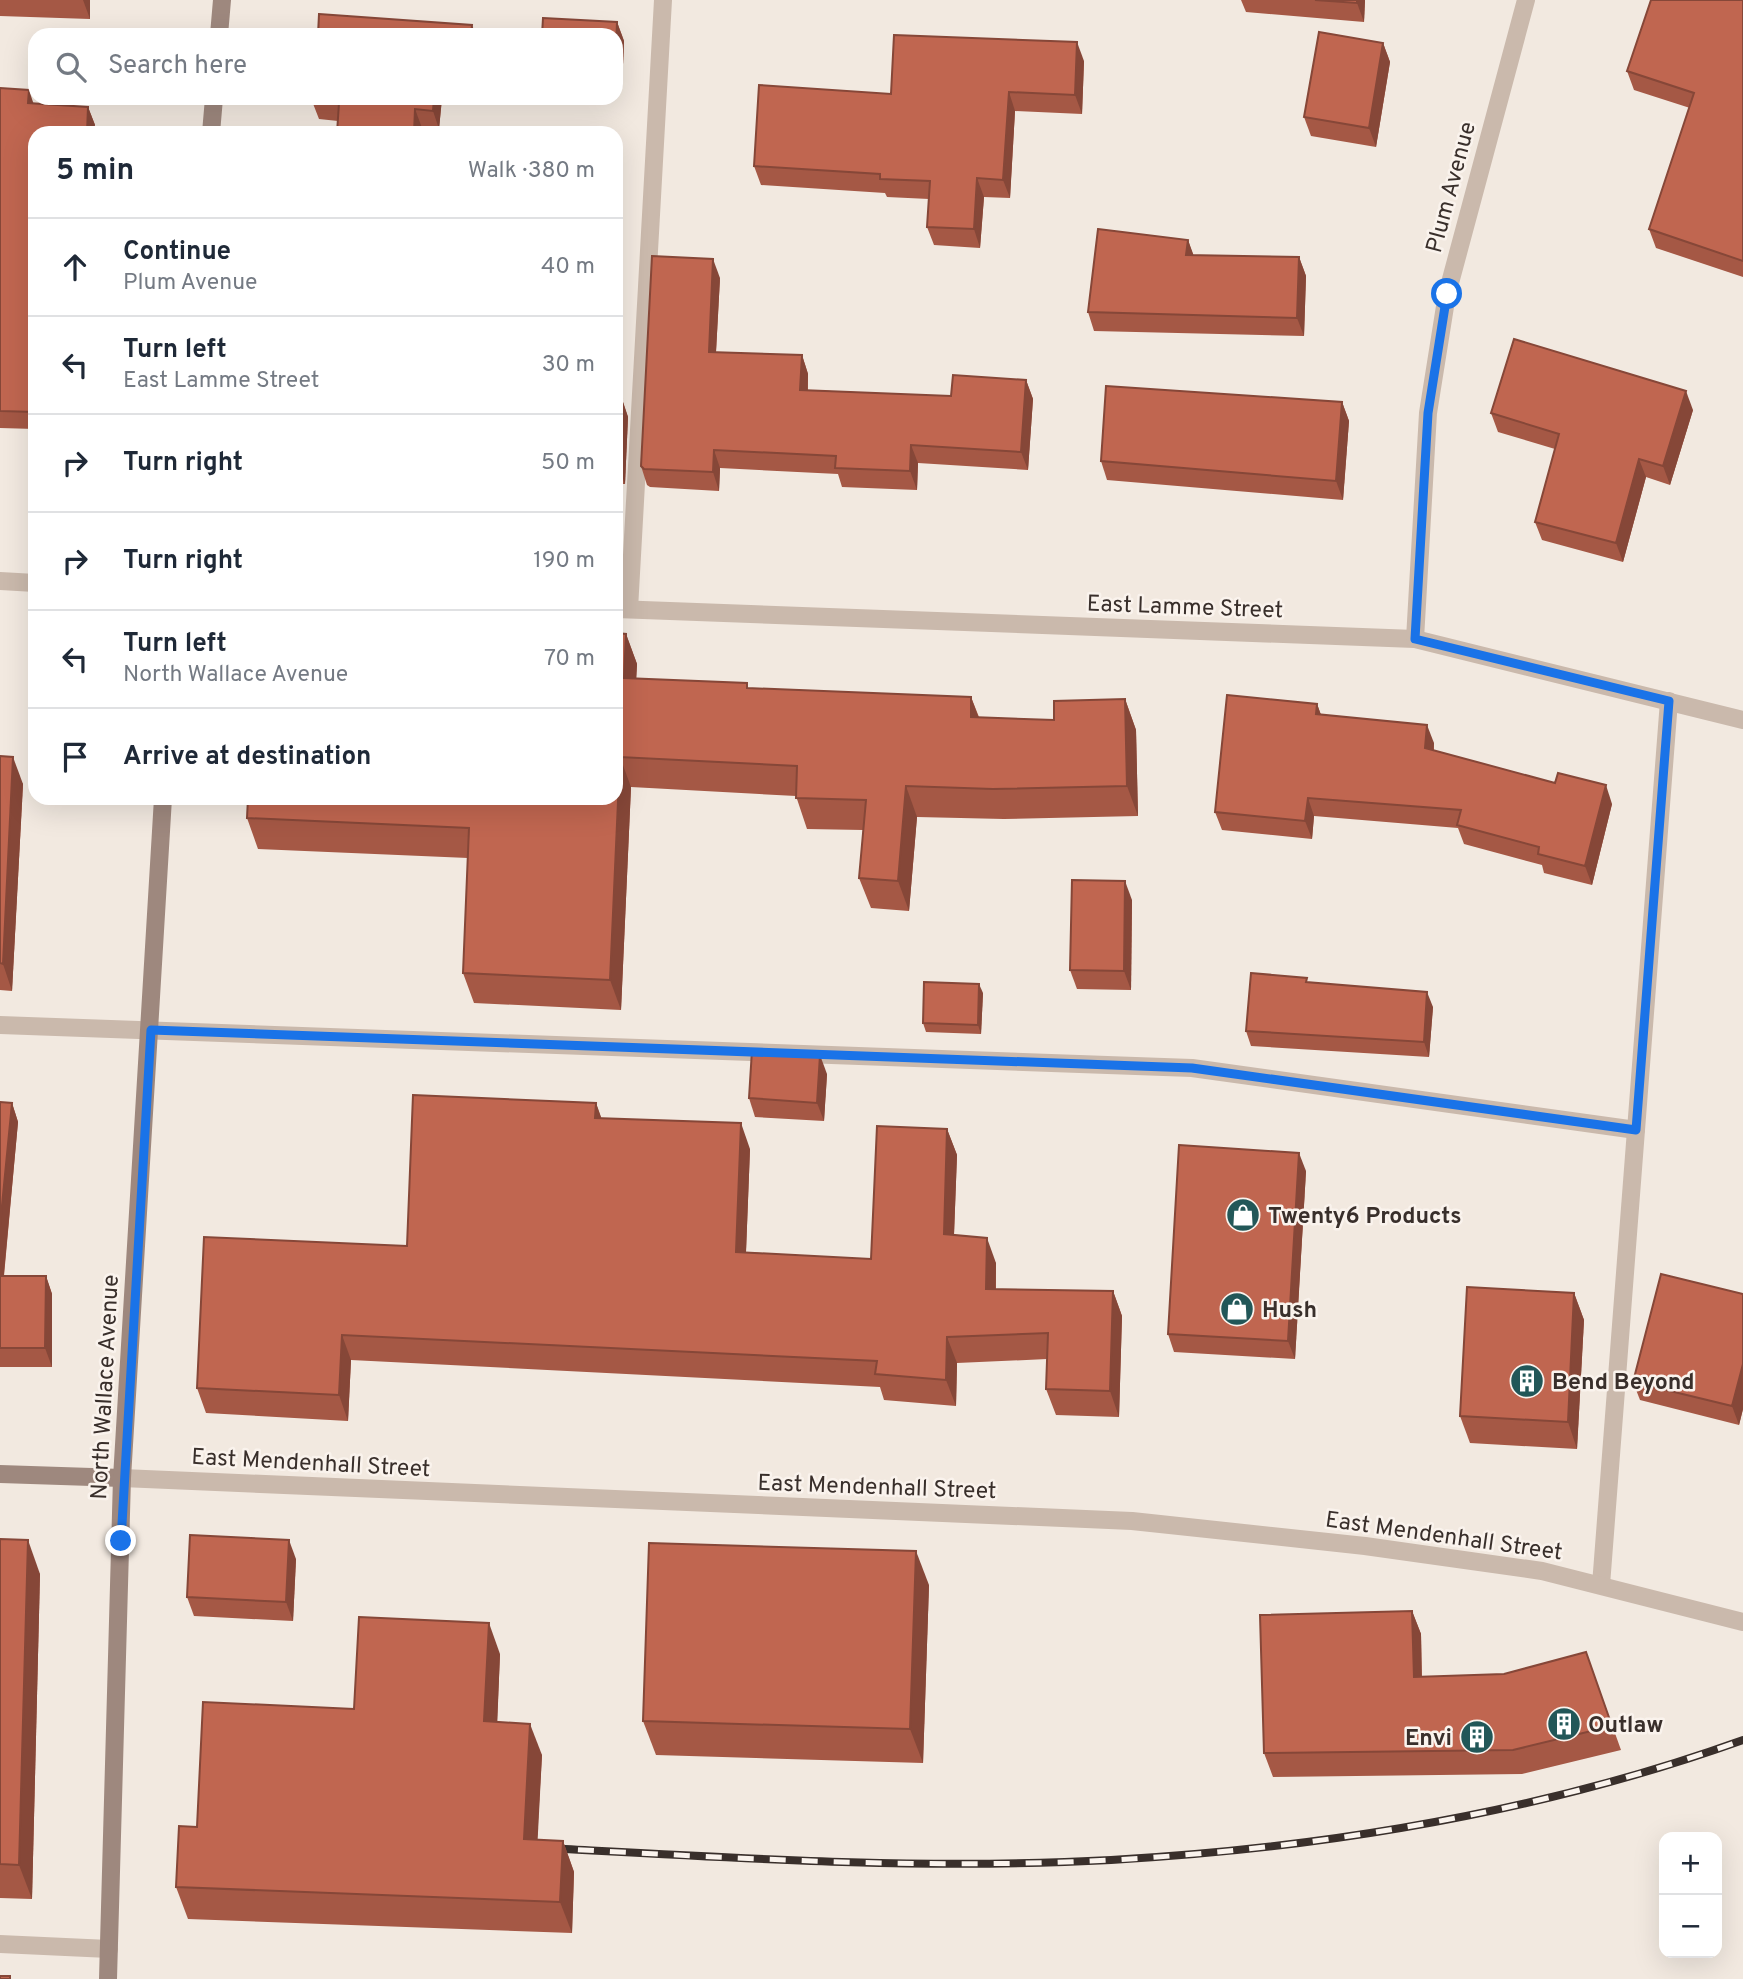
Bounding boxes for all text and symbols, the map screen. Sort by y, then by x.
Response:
search box [28,28,623,105]
icon: search [52,48,90,86]
text: Search here [108,50,247,83]
street label: Plum Avenue [1421,119,1484,256]
text: 5 min [56,153,134,190]
text: Walk · 380 m [468,157,595,186]
text: Continue [123,236,231,269]
icon: ahead [56,248,94,286]
text: 40 m [541,253,595,282]
text: Plum Avenue [123,269,257,298]
route start [1431,278,1462,309]
text: Turn left [123,334,227,367]
icon: left [56,346,94,384]
text: 30 m [542,351,595,380]
text: East Lamme Street [123,367,319,396]
icon: right [56,444,94,482]
text: Turn right [123,447,243,480]
text: 50 m [541,449,595,478]
icon: right [56,542,94,580]
text: Turn right [123,545,243,578]
text: 190 m [533,547,595,576]
street label: East Lamme Street [1086,591,1284,626]
text: Turn left [123,628,227,661]
icon: left [56,640,94,678]
text: 70 m [544,645,595,674]
text: North Wallace Avenue [123,661,348,690]
icon: arrive [56,738,94,776]
text: Arrive at destination [123,741,371,774]
shop icon: Twenty6 Products [1224,1196,1262,1234]
place label: Twenty6 Products [1268,1203,1461,1232]
street label: North Wallace Avenue [86,1274,127,1500]
shop icon: Hush [1218,1290,1256,1328]
place label: Hush [1262,1297,1317,1326]
building icon: Bend Beyond [1508,1362,1546,1400]
place label: Bend Beyond [1552,1369,1695,1398]
street label: East Mendenhall Street [191,1444,431,1485]
street label: East Mendenhall Street [757,1470,997,1507]
street label: East Mendenhall Street [1323,1506,1564,1568]
route end [105,1525,136,1556]
building icon: Outlaw [1545,1705,1583,1743]
place label: Outlaw [1588,1712,1663,1741]
building icon: Envi [1458,1718,1496,1756]
place label: Envi [1405,1725,1452,1754]
map controls [1659,1832,1722,1958]
button: + [1659,1832,1722,1895]
button: − [1659,1895,1722,1958]

